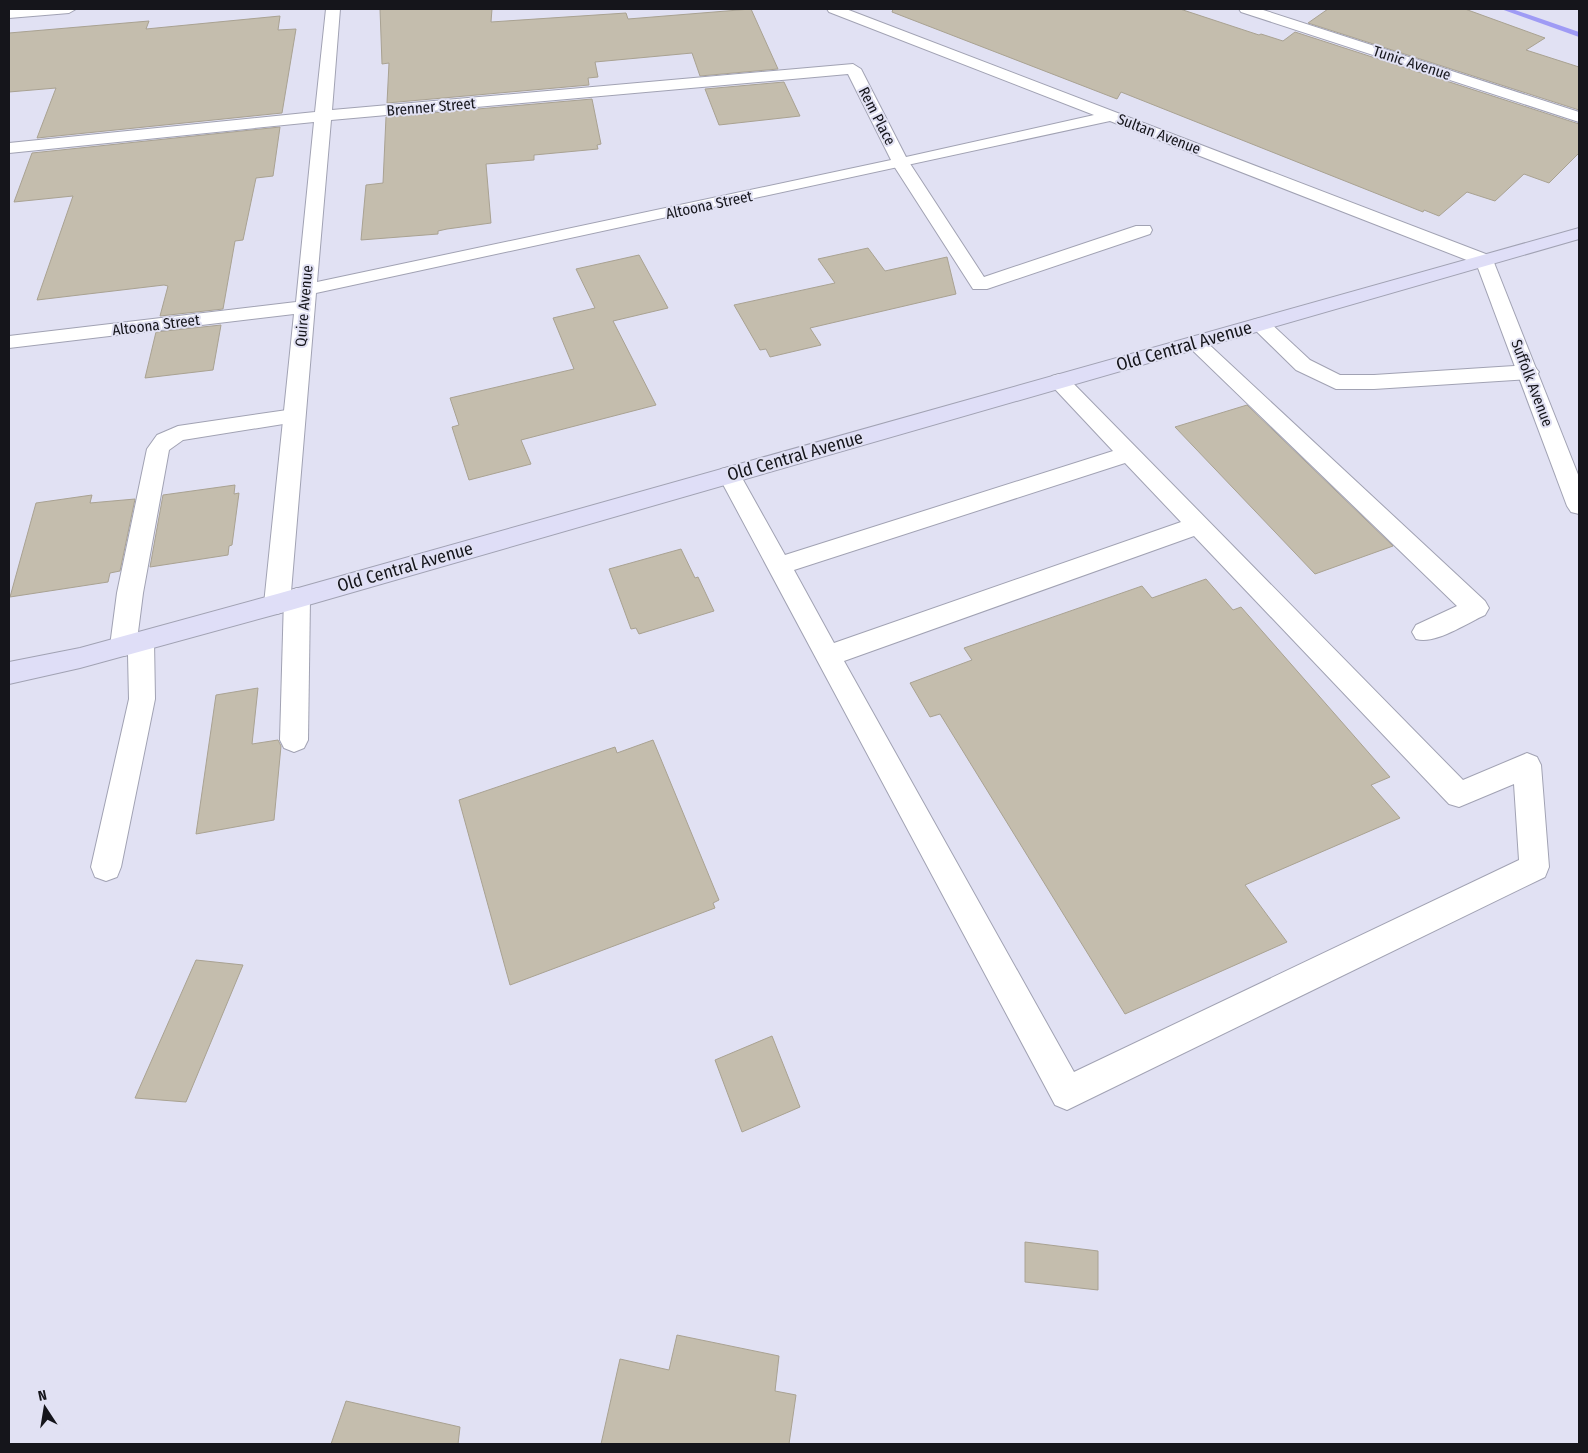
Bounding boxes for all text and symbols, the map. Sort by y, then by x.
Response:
street label: Tunic Avenue [1371,42,1453,84]
street label: Rem Place [855,84,899,148]
street label: Brenner Street [386,94,476,120]
street label: Sultan Avenue [1115,110,1203,158]
street label: Altoona Street [664,187,754,223]
street label: Quire Avenue [291,264,317,348]
street label: Altoona Street [111,311,201,339]
street label: Old Central Avenue [1114,316,1255,376]
street label: Suffolk Avenue [1507,337,1557,429]
street label: Old Central Avenue [725,426,866,486]
street label: Old Central Avenue [335,537,476,597]
north arrow [20,1383,70,1433]
text: N [37,1387,48,1405]

